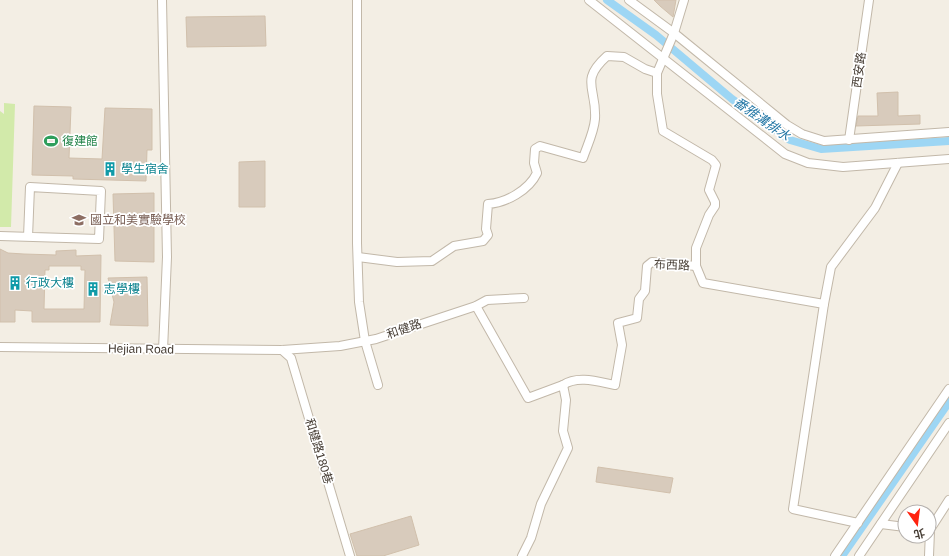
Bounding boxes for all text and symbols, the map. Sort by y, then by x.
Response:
street label: 西安路 [850,51,868,89]
water label: 番雅溝排水 [731,94,794,144]
sports icon: 復建館 [43,133,59,149]
place label: 復建館 [62,134,98,148]
building icon: 學生宿舍 [102,161,118,177]
place label: 學生宿舍 [121,162,169,176]
school or university icon: 國立和美實驗學校 [71,212,87,228]
place label: 國立和美實驗學校 [90,213,186,227]
street label: 布西路 [654,257,690,273]
building icon: 行政大樓 [7,275,23,291]
place label: 行政大樓 [26,276,74,290]
building icon: 志學樓 [85,281,101,297]
place label: 志學樓 [104,282,140,296]
street label: 和健路 [385,317,423,341]
street label: Hejian Road [108,341,174,357]
street label: 和健路180巷 [302,416,336,486]
north arrow [897,504,937,544]
text: 北 [913,527,926,541]

